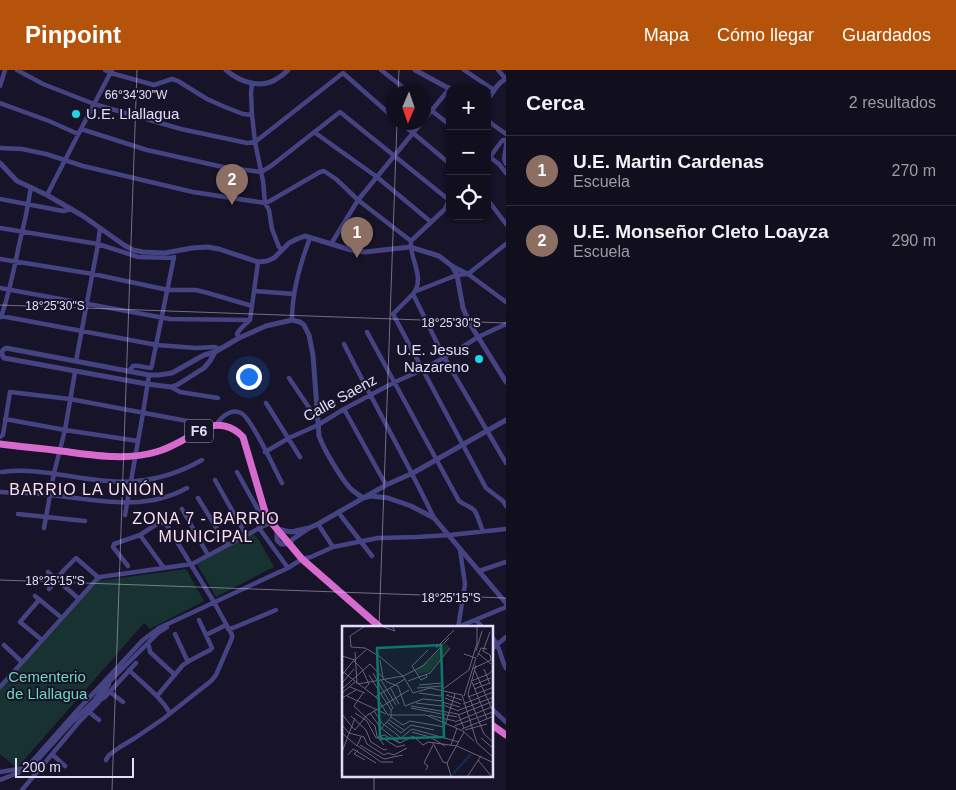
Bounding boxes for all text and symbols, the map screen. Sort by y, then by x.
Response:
text: Pinpoint [25,21,121,48]
text: Mapa [644,25,689,45]
text: Cómo llegar [717,25,814,45]
text: Guardados [842,25,931,45]
north arrow [386,85,431,130]
map controls [446,85,491,220]
button: + [446,85,491,130]
text: 66°34'30"W [105,88,168,102]
text: Cerca [526,91,584,114]
text: 2 resultados [849,94,936,111]
place label: U.E. Llallagua [86,105,180,122]
marker: U.E. Llallagua [70,108,82,120]
button: − [446,130,491,175]
text: U.E. Martin Cardenas [573,151,764,172]
text: 1 [538,162,546,179]
text: 270 m [892,162,936,179]
pin: 2 [216,164,248,205]
text: Escuela [573,173,630,190]
button: locate [446,175,491,220]
pin: 1 [341,217,373,258]
text: U.E. Monseñor Cleto Loayza [573,221,828,242]
text: 2 [538,232,546,249]
text: 290 m [892,232,936,249]
text: Escuela [573,243,630,260]
text: 18°25'30"S [25,299,85,313]
text: 18°25'30"S [421,316,481,330]
place label: U.E. Jesus Nazareno [396,341,469,375]
marker: U.E. Jesus Nazareno [473,353,485,365]
your location [236,364,262,390]
street label: Calle Saenz [300,371,379,425]
road number: F6 [185,420,213,442]
district label: BARRIO LA UNIÓN [9,480,165,498]
district label: ZONA 7 - BARRIO MUNICIPAL [132,510,280,545]
text: 18°25'15"S [25,574,85,588]
text: 18°25'15"S [421,591,481,605]
inset map [342,626,493,778]
park label: Cementerio de Llallagua [7,668,88,702]
scale bar [15,755,134,778]
text: 200 m [22,759,61,775]

